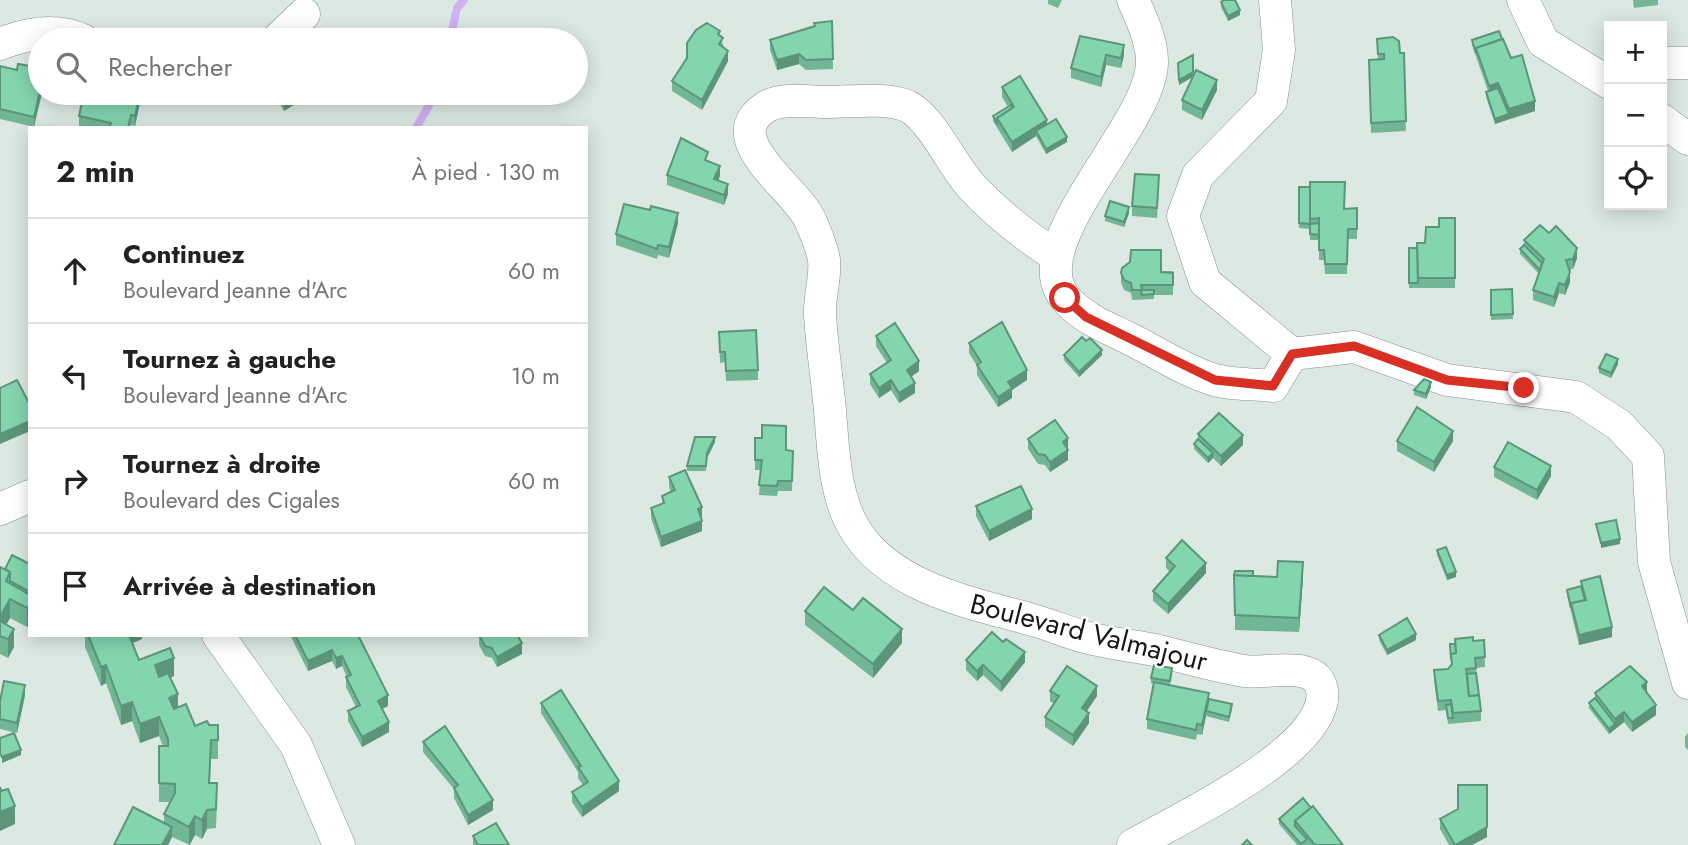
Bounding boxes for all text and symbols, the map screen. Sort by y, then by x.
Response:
map controls [1604,21,1667,210]
button: + [1604,21,1667,84]
search box [28,28,588,105]
icon: search [52,48,90,86]
text: Rechercher [108,48,232,86]
button: − [1604,84,1667,147]
button: locate [1604,147,1667,210]
text: 2 min [56,150,135,193]
text: À pied · 130 m [412,155,560,189]
text: Continuez [123,235,245,273]
icon: ahead [56,252,94,290]
text: 60 m [508,254,560,288]
text: Boulevard Jeanne d'Arc [123,273,348,307]
route start [1049,282,1080,313]
text: Tournez à gauche [123,340,336,378]
icon: left [56,357,94,395]
text: 10 m [511,359,560,393]
route end [1508,372,1539,403]
text: Boulevard Jeanne d'Arc [123,378,348,412]
text: Tournez à droite [123,445,321,483]
icon: right [56,462,94,500]
text: 60 m [508,464,560,498]
text: Boulevard des Cigales [123,483,340,517]
icon: arrive [56,567,94,605]
text: Arrivée à destination [123,567,376,605]
street label: Boulevard Valmajour [966,583,1212,682]

